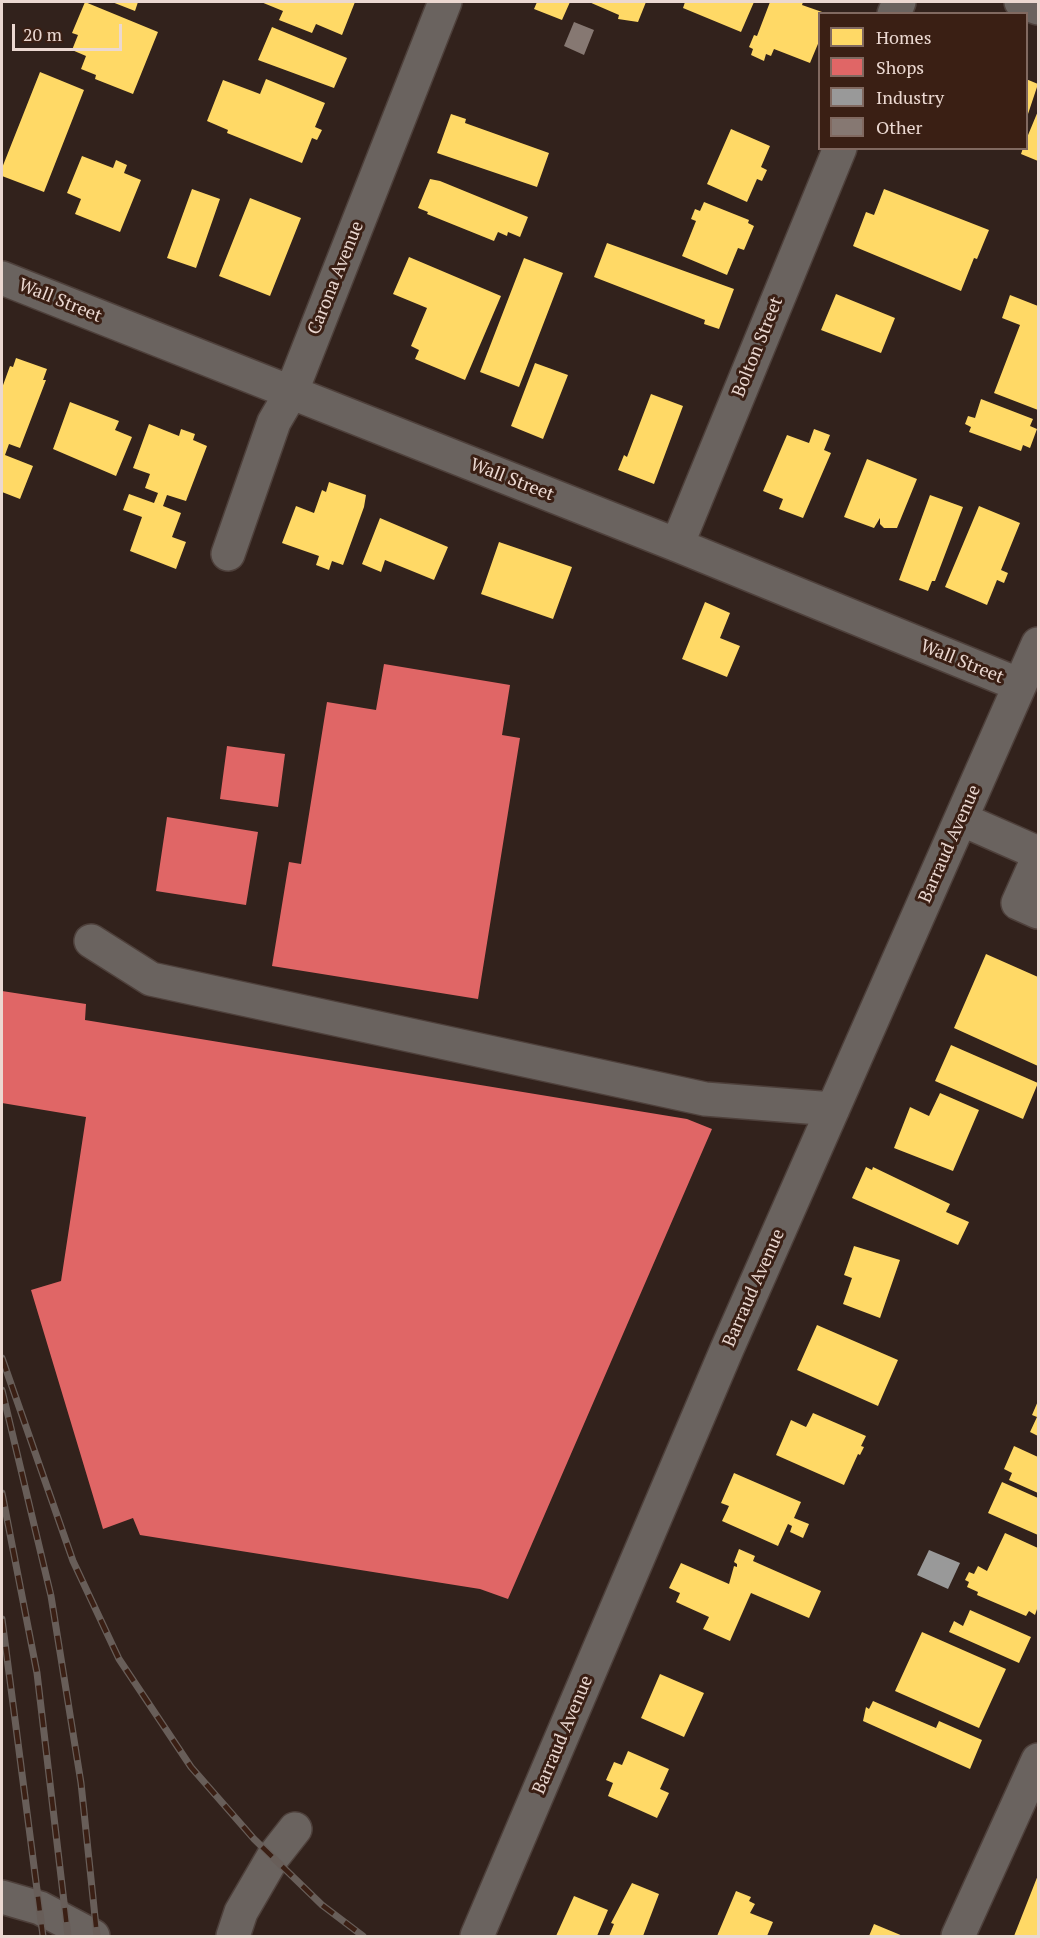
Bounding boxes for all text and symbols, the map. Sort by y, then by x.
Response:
scale bar [15,12,124,50]
legend [818,12,1028,150]
text: 20 m [23,22,62,46]
text: Homes [876,25,931,49]
text: Shops [876,55,924,79]
text: Industry [876,85,944,109]
text: Other [876,115,923,139]
street label: Carona Avenue [303,218,369,338]
street label: Wall Street [15,275,105,327]
street label: Bolton Street [728,294,788,400]
street label: Wall Street [467,454,557,506]
street label: Wall Street [917,636,1007,688]
street label: Barraud Avenue [914,782,986,906]
street label: Barraud Avenue [718,1226,790,1350]
street label: Barraud Avenue [528,1672,598,1798]

